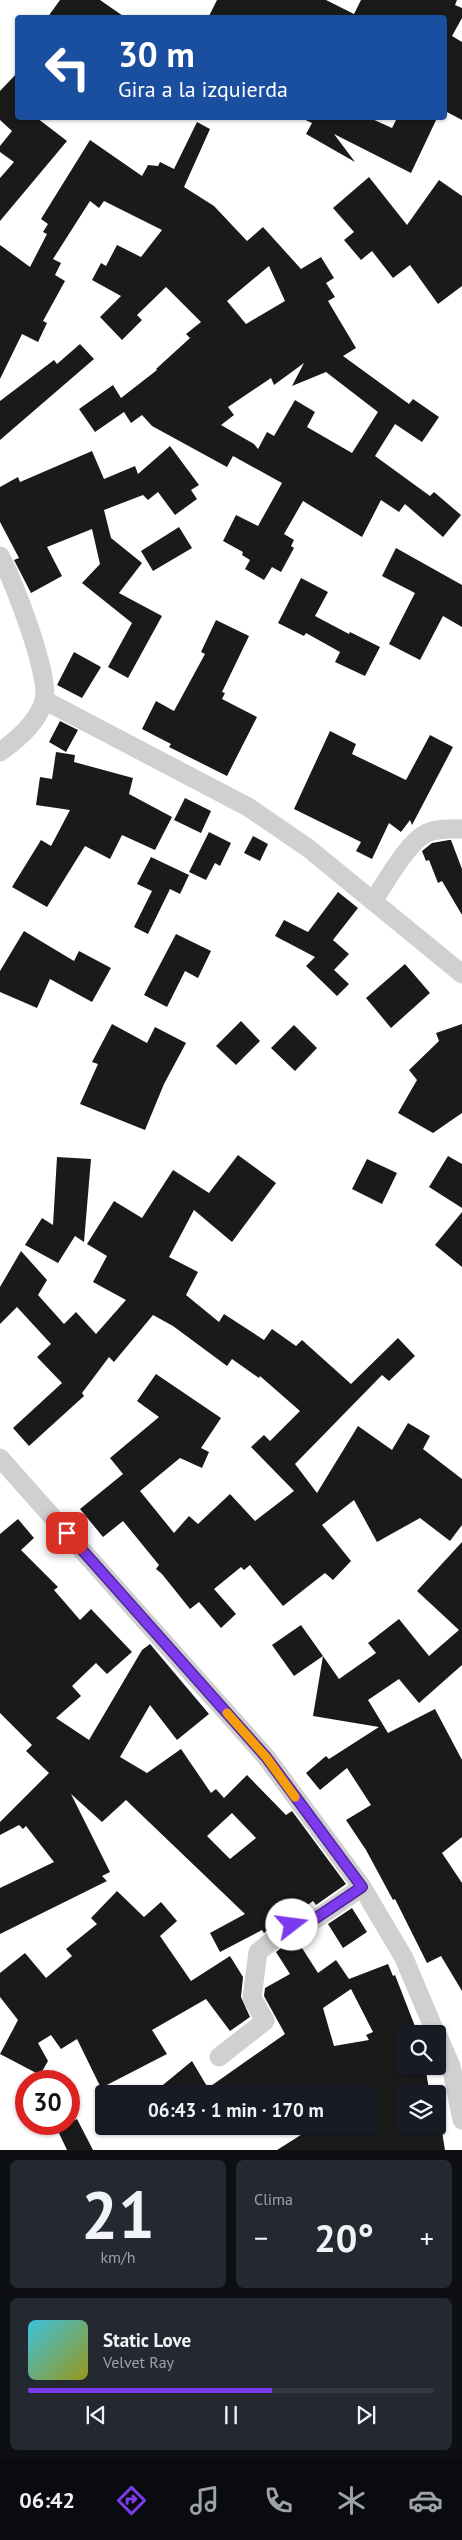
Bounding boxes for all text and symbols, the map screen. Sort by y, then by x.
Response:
text: 30 m [118,31,195,77]
icon: left [35,35,100,100]
text: Gira a la izquierda [118,75,288,103]
pin [46,1512,88,1554]
icon: arrive [53,1519,81,1547]
position arrow [265,1898,317,1950]
map controls [396,2025,446,2135]
button: search [396,2025,446,2075]
speed limit sign: 30 [15,2070,80,2135]
button: layers [396,2085,446,2135]
text: 06:43 · 1 min · 170 m [148,2098,324,2122]
text: 21 [81,2172,155,2256]
text: Clima [254,2189,293,2209]
text: 20° [314,2213,374,2262]
text: − [254,2219,268,2256]
text: + [420,2219,434,2256]
text: km/h [100,2247,136,2267]
text: Static Love [103,2328,191,2352]
text: Velvet Ray [103,2352,174,2372]
icon: previous [82,2401,110,2429]
icon: pause [217,2401,245,2429]
icon: next [352,2401,380,2429]
icon: directions [114,2483,149,2518]
icon: music [187,2483,222,2518]
icon: phone [261,2483,296,2518]
icon: climate [334,2483,369,2518]
icon: car [408,2483,443,2518]
text: 06:42 [19,2486,75,2514]

